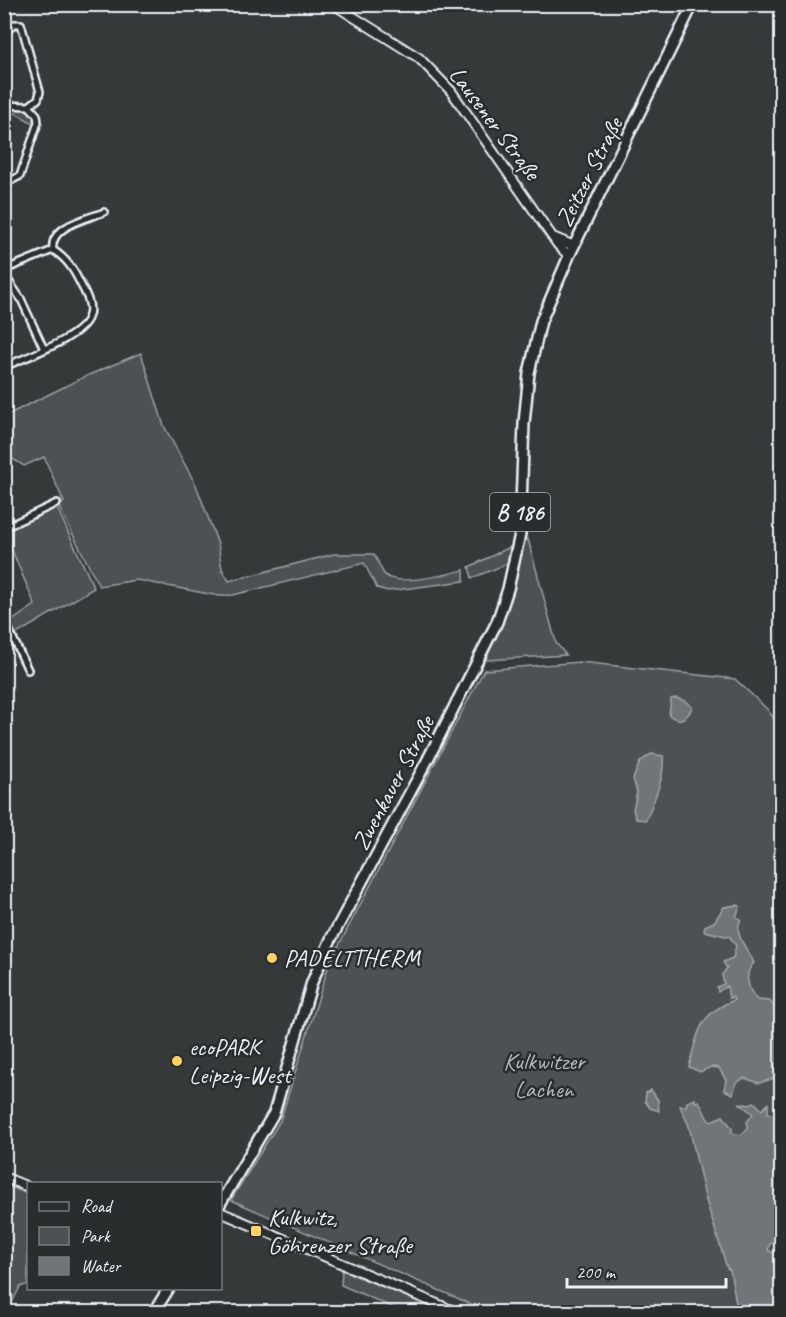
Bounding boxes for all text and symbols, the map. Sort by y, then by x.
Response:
street label: Lausener Straße [443,60,549,187]
street label: Zeitzer Straße [549,111,630,231]
road number: B 186 [490,493,550,531]
street label: Zwenkauer Straße [345,709,442,855]
place label: PADELTTHERM [284,943,421,973]
marker: PADELTTHERM [265,951,279,965]
place label: ecoPARK Leipzig-West [189,1032,292,1090]
park label: Kulkwitzer Lachen [503,1046,587,1104]
marker: ecoPARK Leipzig-West [170,1054,184,1068]
legend [27,1182,222,1290]
text: Road [81,1195,114,1217]
place label: Kulkwitz, Göhrenzer Straße [268,1202,414,1260]
marker: Kulkwitz, Göhrenzer Straße [249,1224,263,1238]
text: Park [81,1225,111,1247]
scale bar [567,1251,726,1289]
text: Water [81,1255,122,1277]
text: 200 m [576,1261,617,1283]

